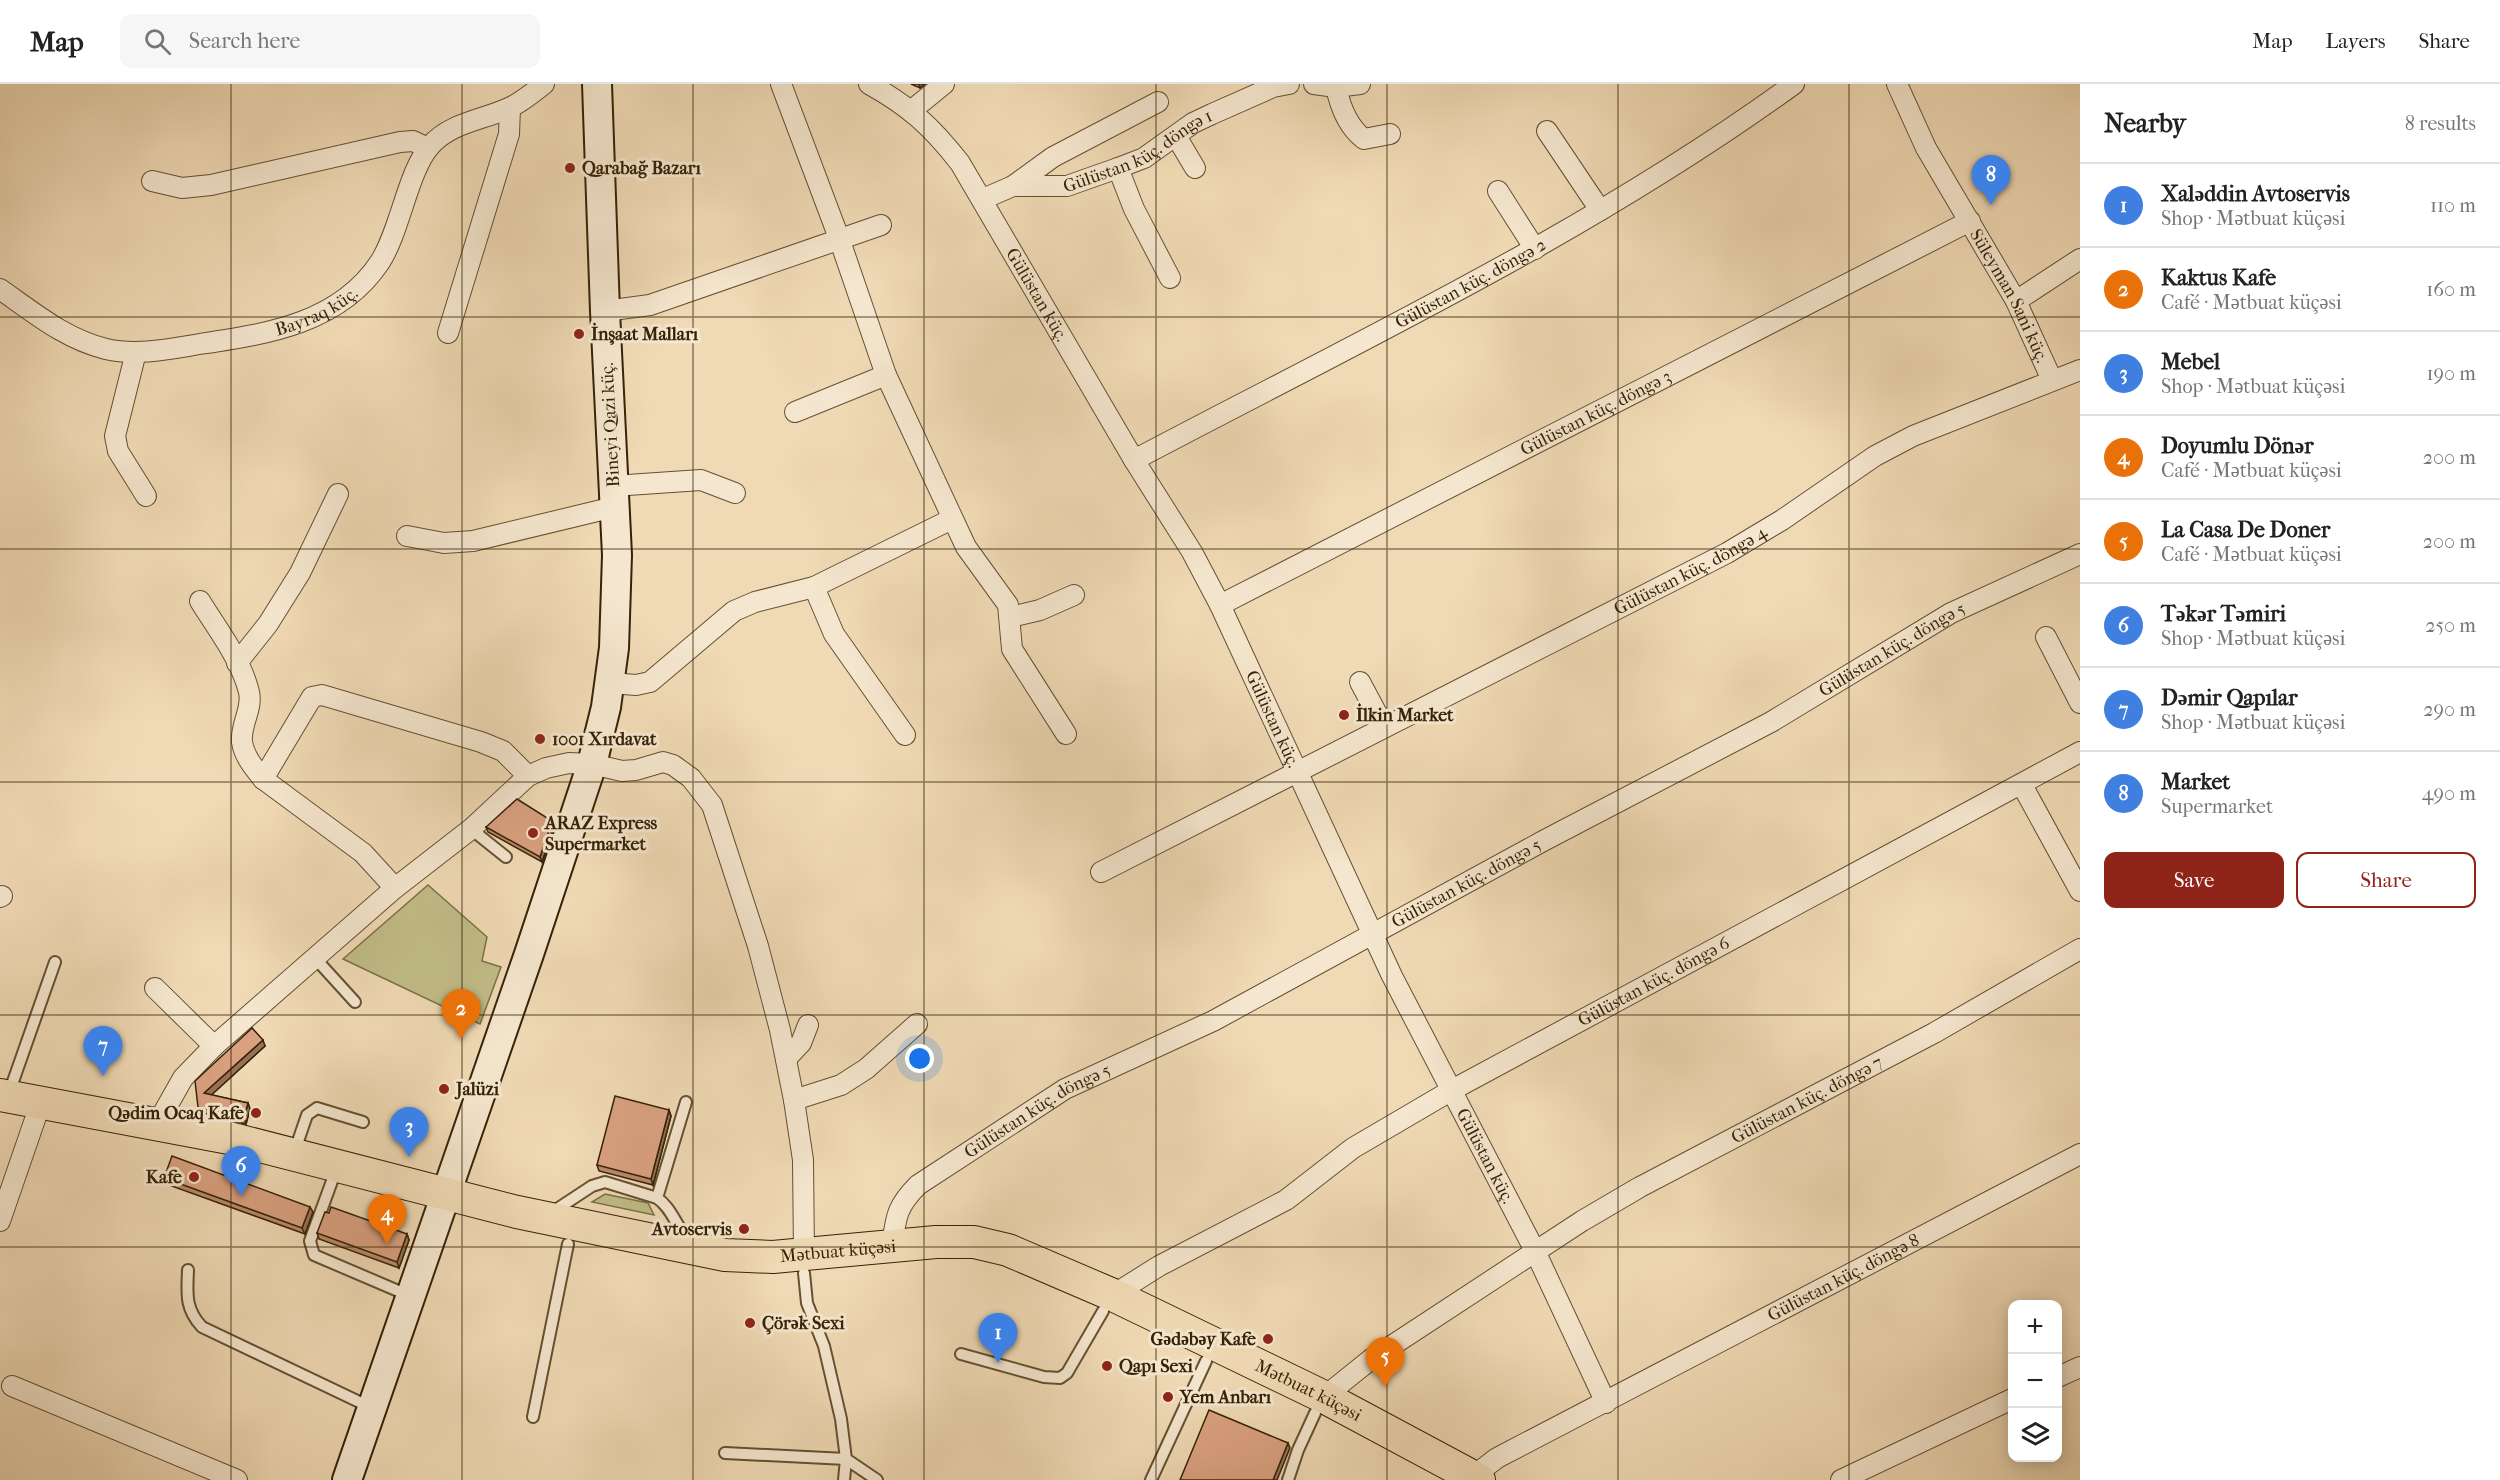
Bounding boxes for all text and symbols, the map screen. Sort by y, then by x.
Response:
search box [120,14,540,68]
text: Map [30,25,84,58]
icon: search [141,25,174,58]
text: Search here [189,28,300,54]
text: Map [2252,29,2293,53]
text: Layers [2326,29,2385,53]
text: Share [2418,29,2470,53]
street label: Gülüstan küç. döngə 1 [1060,105,1216,198]
text: Nearby [2104,108,2186,139]
text: 8 results [2405,112,2476,135]
pin: 8 [1972,156,2010,205]
place label: Qarabağ Bazarı [582,158,701,179]
marker: Qarabağ Bazarı [563,161,577,175]
text: Xaləddin Avtoservis [2161,181,2350,207]
text: 1 [2120,194,2127,217]
text: 110 m [2430,194,2476,217]
text: Shop · Mətbuat küçəsi [2161,207,2345,230]
street label: Süleyman Sani küç. [1965,225,2053,366]
street label: Gülüstan küç. döngə 2 [1392,234,1550,333]
street label: Gülüstan küç. [1001,244,1072,345]
text: Kaktus Kafe [2161,265,2276,291]
text: 2 [2118,278,2129,301]
text: 160 m [2426,278,2476,301]
street label: Bayraq küç. [273,283,362,341]
text: Café · Mətbuat küçəsi [2161,291,2342,314]
place label: İnşaat Malları [591,322,699,345]
marker: İnşaat Malları [572,327,586,341]
text: Mebel [2161,349,2220,375]
street label: Bineyi Qazi küç. [597,362,624,488]
text: 3 [2119,362,2128,385]
text: 190 m [2426,362,2476,385]
street label: Gülüstan küç. döngə 3 [1517,366,1675,460]
text: Shop · Mətbuat küçəsi [2161,375,2345,398]
text: Doyumlu Dönər [2161,433,2314,459]
text: 4 [2118,446,2129,469]
text: 200 m [2423,446,2476,469]
text: Café · Mətbuat küçəsi [2161,459,2342,482]
text: La Casa De Doner [2161,517,2330,543]
street label: Gülüstan küç. döngə 4 [1611,521,1771,620]
text: 5 [2119,530,2128,553]
text: 200 m [2423,530,2476,553]
text: Café · Mətbuat küçəsi [2161,543,2342,566]
street label: Gülüstan küç. döngə 5 [1815,598,1969,701]
text: Təkər Təmiri [2161,601,2286,627]
text: 6 [2118,614,2129,637]
text: 250 m [2425,614,2476,637]
text: Shop · Mətbuat küçəsi [2161,627,2345,650]
street label: Gülüstan küç. [1241,667,1304,771]
text: Dəmir Qapılar [2161,685,2298,711]
text: 7 [2119,698,2128,721]
text: 290 m [2423,698,2476,721]
place label: İlkin Market [1356,703,1454,726]
marker: İlkin Market [1337,708,1351,722]
text: Shop · Mətbuat küçəsi [2161,711,2345,734]
place label: 1001 Xırdavat [552,729,657,750]
marker: 1001 Xırdavat [533,732,547,746]
text: Market [2161,769,2230,795]
text: 8 [2118,782,2129,805]
text: 490 m [2422,782,2476,805]
text: Supermarket [2161,795,2273,818]
place label: ARAZ Express Supermarket [544,813,658,855]
marker: ARAZ Express Supermarket [526,826,540,840]
street label: Gülüstan küç. döngə 5 [1388,834,1545,933]
button: Save [2104,852,2284,908]
button: Share [2296,852,2476,908]
street label: Gülüstan küç. döngə 6 [1574,933,1733,1031]
pin: 2 [442,990,480,1039]
pin: 7 [84,1026,122,1076]
your location [905,1044,934,1073]
street label: Gülüstan küç. döngə 7 [1728,1052,1886,1148]
street label: Gülüstan küç. döngə 5 [961,1059,1114,1163]
place label: Jalüzi [454,1079,500,1100]
marker: Jalüzi [437,1082,451,1096]
place label: Qədim Ocaq Kafe [108,1103,244,1124]
street label: Gülüstan küç. [1452,1105,1518,1207]
marker: Qədim Ocaq Kafe [249,1106,263,1120]
pin: 3 [390,1108,428,1157]
pin: 6 [222,1146,260,1196]
place label: Kafe [146,1167,182,1188]
marker: Kafe [187,1170,201,1184]
pin: 4 [368,1194,406,1244]
place label: Avtoservis [651,1219,732,1240]
marker: Avtoservis [737,1222,751,1236]
street label: Gülüstan küç. döngə 8 [1764,1230,1923,1326]
street label: Mətbuat küçəsi [779,1236,898,1267]
map controls [2008,1300,2062,1462]
button: + [2008,1300,2062,1354]
place label: Çörək Sexi [762,1313,845,1335]
pin: 1 [978,1314,1018,1363]
marker: Çörək Sexi [743,1316,757,1330]
place label: Gədəbəy Kafe [1150,1329,1256,1350]
marker: Gədəbəy Kafe [1261,1332,1275,1346]
pin: 5 [1366,1338,1404,1387]
button: − [2008,1354,2062,1408]
street label: Mətbuat küçəsi [1251,1355,1366,1426]
place label: Qapı Sexi [1119,1356,1194,1377]
marker: Qapı Sexi [1100,1359,1114,1373]
place label: Yem Anbarı [1179,1387,1272,1408]
marker: Yem Anbarı [1161,1390,1175,1404]
button: layers [2008,1408,2062,1462]

